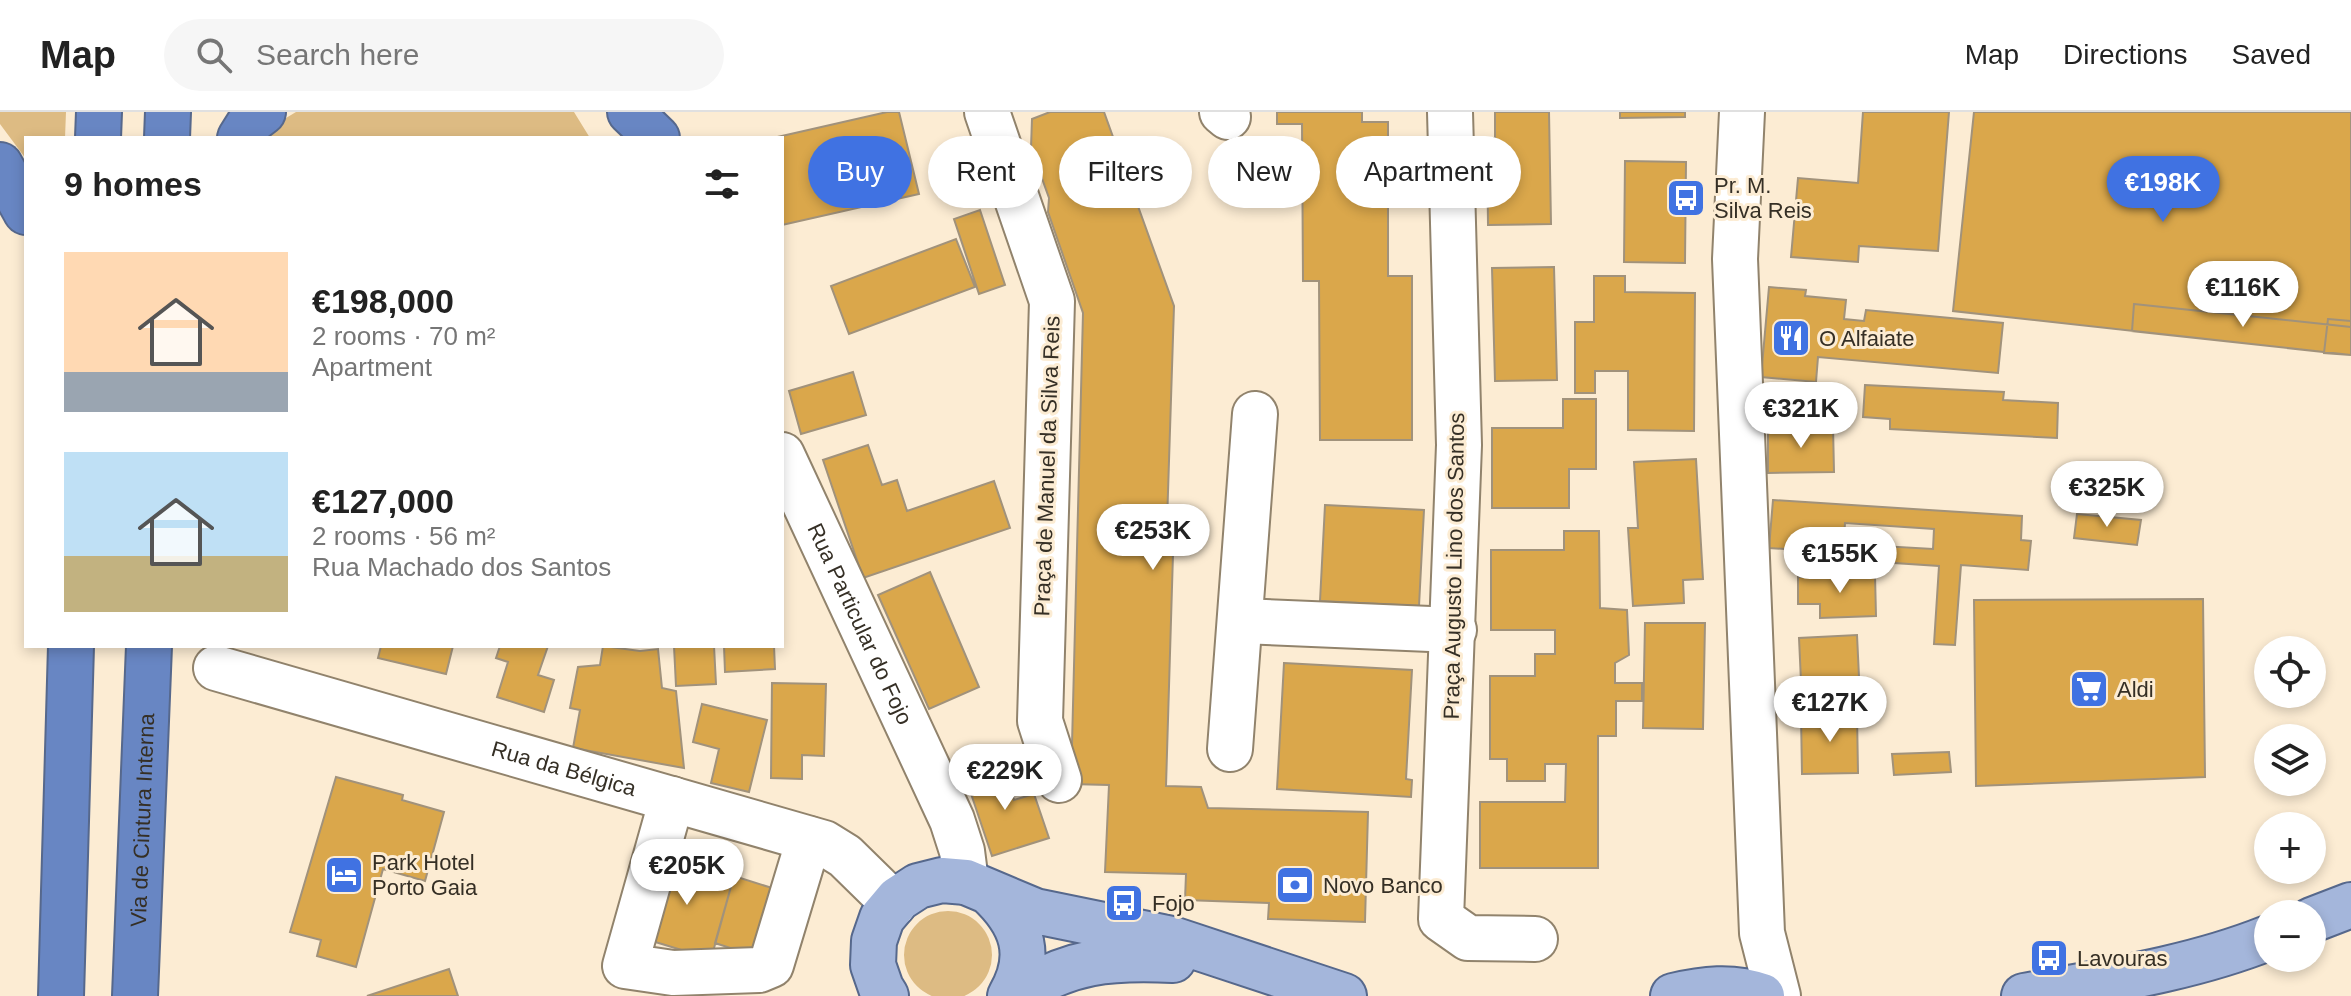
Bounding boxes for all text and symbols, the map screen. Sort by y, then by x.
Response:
search box [164,19,724,91]
icon: search [192,33,236,77]
text: Map [40,34,116,76]
text: Search here [256,38,419,71]
text: Map [1965,39,2019,70]
text: Directions [2063,39,2188,70]
text: Saved [2232,39,2311,70]
chip: Buy [808,136,912,208]
chip: Rent [928,136,1043,208]
chip: Filters [1059,136,1192,208]
chip: New [1208,136,1320,208]
chip: Apartment [1336,136,1521,208]
pin: €198K [2107,156,2219,224]
icon: filters [700,162,744,206]
text: 9 homes [64,165,202,203]
text: €198K [2125,167,2201,197]
place label: Pr. M. Silva Reis [1714,173,1812,223]
bus stop icon: Pr. M. Silva Reis [1665,177,1707,219]
pin: €116K [2187,261,2299,329]
text: €116K [2205,272,2281,302]
text: €198,000 [312,282,454,320]
icon: home [128,284,224,380]
street label: Praça de Manuel da Silva Reis [1029,315,1065,617]
restaurant icon: O Alfaiate [1770,317,1812,359]
text: 2 rooms · 70 m² [312,321,496,351]
place label: O Alfaiate [1819,326,1914,351]
text: Apartment [312,352,432,382]
pin: €321K [1745,382,1857,450]
text: €321K [1763,393,1839,423]
street label: Praça Augusto Lino dos Santos [1439,412,1469,720]
pin: €325K [2051,461,2163,529]
text: €325K [2069,472,2145,502]
text: €127,000 [312,482,454,520]
icon: home [128,484,224,580]
pin: €253K [1097,504,1209,572]
text: €253K [1115,515,1191,545]
street label: Rua Particular do Fojo [803,519,918,728]
text: 2 rooms · 56 m² [312,521,496,551]
pin: €155K [1784,527,1896,595]
text: €155K [1802,538,1878,568]
text: Rua Machado dos Santos [312,552,611,582]
map controls [2254,636,2326,972]
button: locate [2254,636,2326,708]
supermarket icon: Aldi [2068,668,2110,710]
pin: €127K [1774,676,1886,744]
place label: Aldi [2117,677,2154,702]
text: €127K [1792,687,1868,717]
street label: Via de Cintura Interna [125,712,159,927]
button: layers [2254,724,2326,796]
street label: Rua da Bélgica [489,735,640,801]
pin: €229K [949,744,1061,812]
text: €229K [967,755,1043,785]
button: + [2254,812,2326,884]
pin: €205K [631,839,743,907]
place label: Park Hotel Porto Gaia [372,850,478,900]
text: €205K [649,850,725,880]
hotel icon: Park Hotel Porto Gaia [323,854,365,896]
bank icon: Novo Banco [1274,864,1316,906]
place label: Novo Banco [1323,873,1443,898]
bus stop icon: Fojo [1103,882,1145,924]
place label: Fojo [1152,891,1195,916]
button: − [2254,900,2326,972]
bus stop icon: Lavouras [2028,937,2070,979]
place label: Lavouras [2077,946,2168,971]

